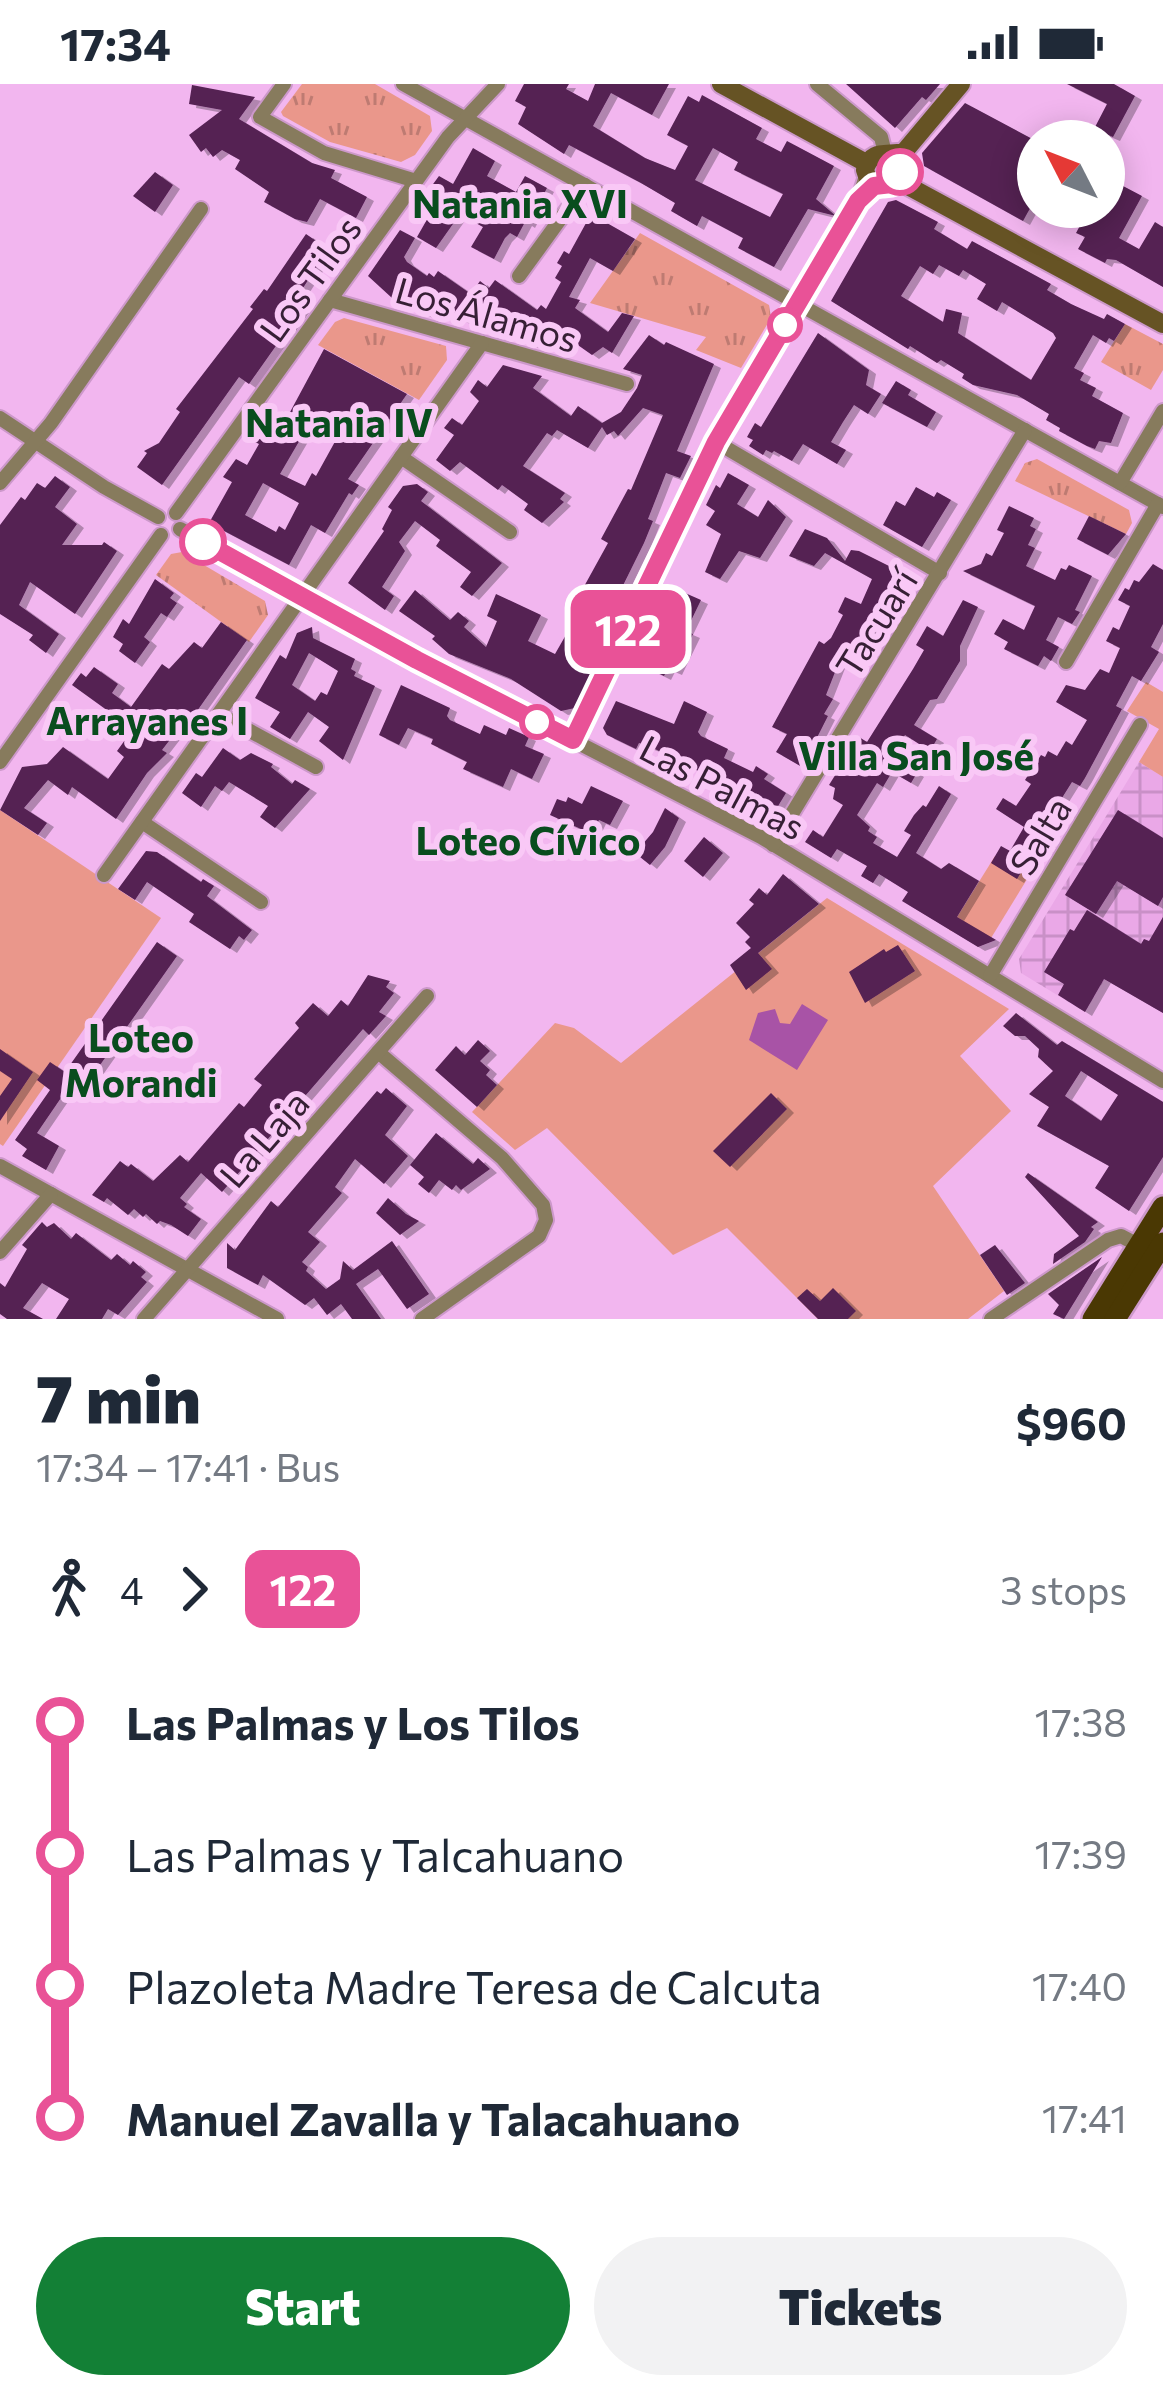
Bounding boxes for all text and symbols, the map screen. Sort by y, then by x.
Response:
text: 17:34 [60,15,171,70]
north arrow [1017,120,1125,228]
map controls [1017,120,1125,228]
unlabelled marker [878,150,922,194]
district label: Natania XVI [412,178,628,226]
street label: Los Tilos [249,207,369,349]
street label: Los Álamos [391,266,583,360]
unlabelled marker [769,309,801,341]
district label: Natania IV [245,397,433,445]
unlabelled marker [181,520,225,564]
street label: Tacuarí [825,558,926,684]
line badge: 122 [559,590,697,668]
text: 122 [595,603,661,655]
district label: Arrayanes I [46,695,248,743]
unlabelled marker [521,706,553,738]
street label: Las Palmas [633,724,813,848]
district label: Villa San José [798,730,1034,778]
street label: Salta [999,788,1079,882]
district label: Loteo Cívico [415,815,641,863]
district label: Loteo Morandi [64,1012,218,1105]
street label: La Laja [209,1081,317,1195]
text: 7 min [36,1356,201,1437]
text: $960 [1016,1394,1127,1449]
text: 17:34 – 17:41 · Bus [36,1442,340,1490]
icon: walk [36,1556,102,1622]
icon: forward [161,1556,227,1622]
text: 122 [269,1563,336,1615]
text: 4 [120,1565,143,1613]
text: 3 stops [1000,1565,1127,1613]
text: Las Palmas y Los Tilos [126,1694,580,1749]
text: 17:38 [1035,1697,1127,1745]
text: Las Palmas y Talcahuano [126,1826,624,1881]
text: 17:39 [1035,1829,1127,1877]
text: Plazoleta Madre Teresa de Calcuta [126,1958,822,2013]
text: 17:40 [1032,1961,1127,2009]
text: Manuel Zavalla y Talacahuano [126,2090,740,2145]
text: 17:41 [1042,2093,1127,2141]
button: Start [36,2237,570,2375]
button: Tickets [594,2237,1127,2375]

